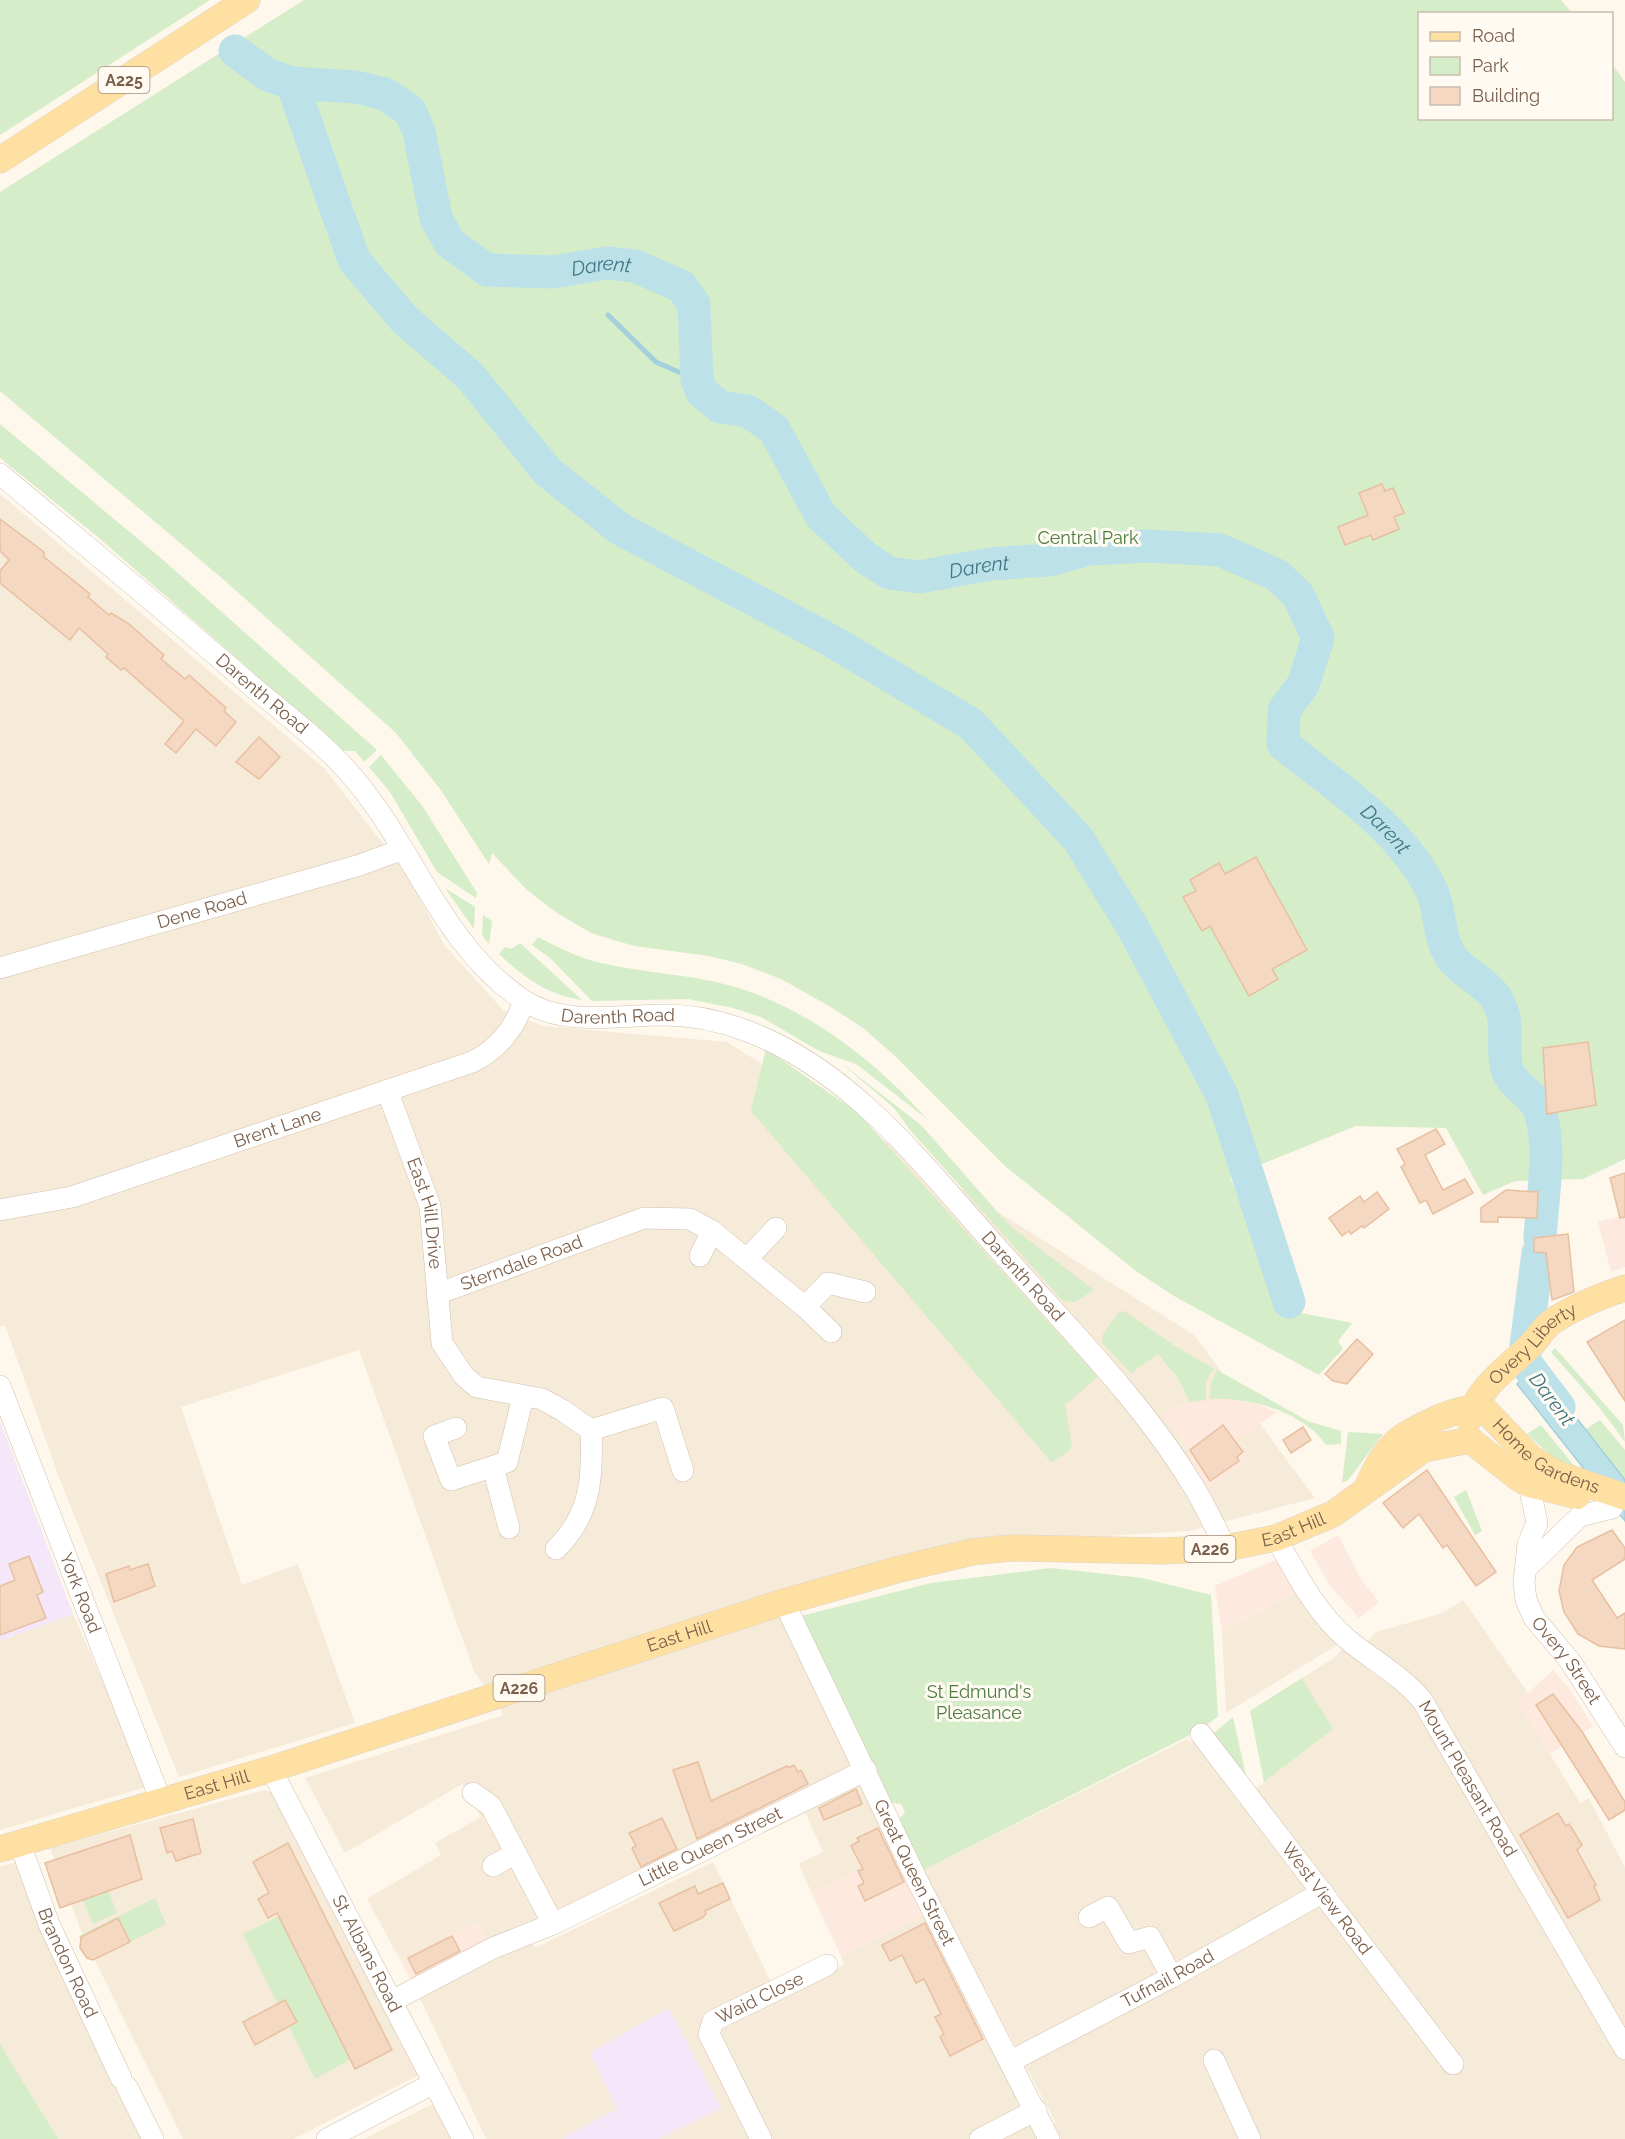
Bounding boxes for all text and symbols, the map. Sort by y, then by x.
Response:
legend [1418,12,1613,120]
text: Road [1472,25,1515,46]
text: Park [1472,55,1509,76]
road number: A225 [98,67,150,93]
text: Building [1472,85,1540,106]
water label: Darent [569,251,633,281]
park label: Central Park [1037,527,1139,548]
water label: Darent [947,551,1010,583]
street label: Darenth Road [212,649,313,738]
water label: Darent [1356,799,1416,859]
street label: Dene Road [154,887,249,933]
street label: Darenth Road [560,1004,675,1028]
street label: Brent Lane [231,1103,324,1152]
street label: East Hill Drive [403,1155,447,1270]
street label: Darenth Road [977,1227,1069,1325]
street label: Sterndale Road [457,1231,585,1294]
street label: Overy Liberty [1484,1298,1580,1389]
water label: Darent [1524,1368,1580,1431]
street label: Home Gardens [1489,1414,1603,1498]
street label: East Hill [1260,1507,1328,1551]
road number: A226 [1184,1536,1236,1562]
street label: York Road [56,1550,106,1636]
street label: Overy Street [1527,1612,1606,1708]
street label: East Hill [644,1615,714,1656]
road number: A226 [494,1675,544,1701]
park label: St Edmund's Pleasance [927,1681,1031,1723]
street label: Mount Pleasant Road [1415,1696,1522,1860]
street label: East Hill [181,1765,252,1804]
street label: Great Queen Street [870,1796,959,1949]
street label: Little Queen Street [635,1802,785,1890]
street label: West View Road [1278,1838,1376,1958]
street label: St. Albans Road [328,1891,406,2016]
street label: Brandon Road [34,1905,102,2021]
street label: Tufnail Road [1117,1945,1218,2012]
street label: Waid Close [713,1967,807,2028]

